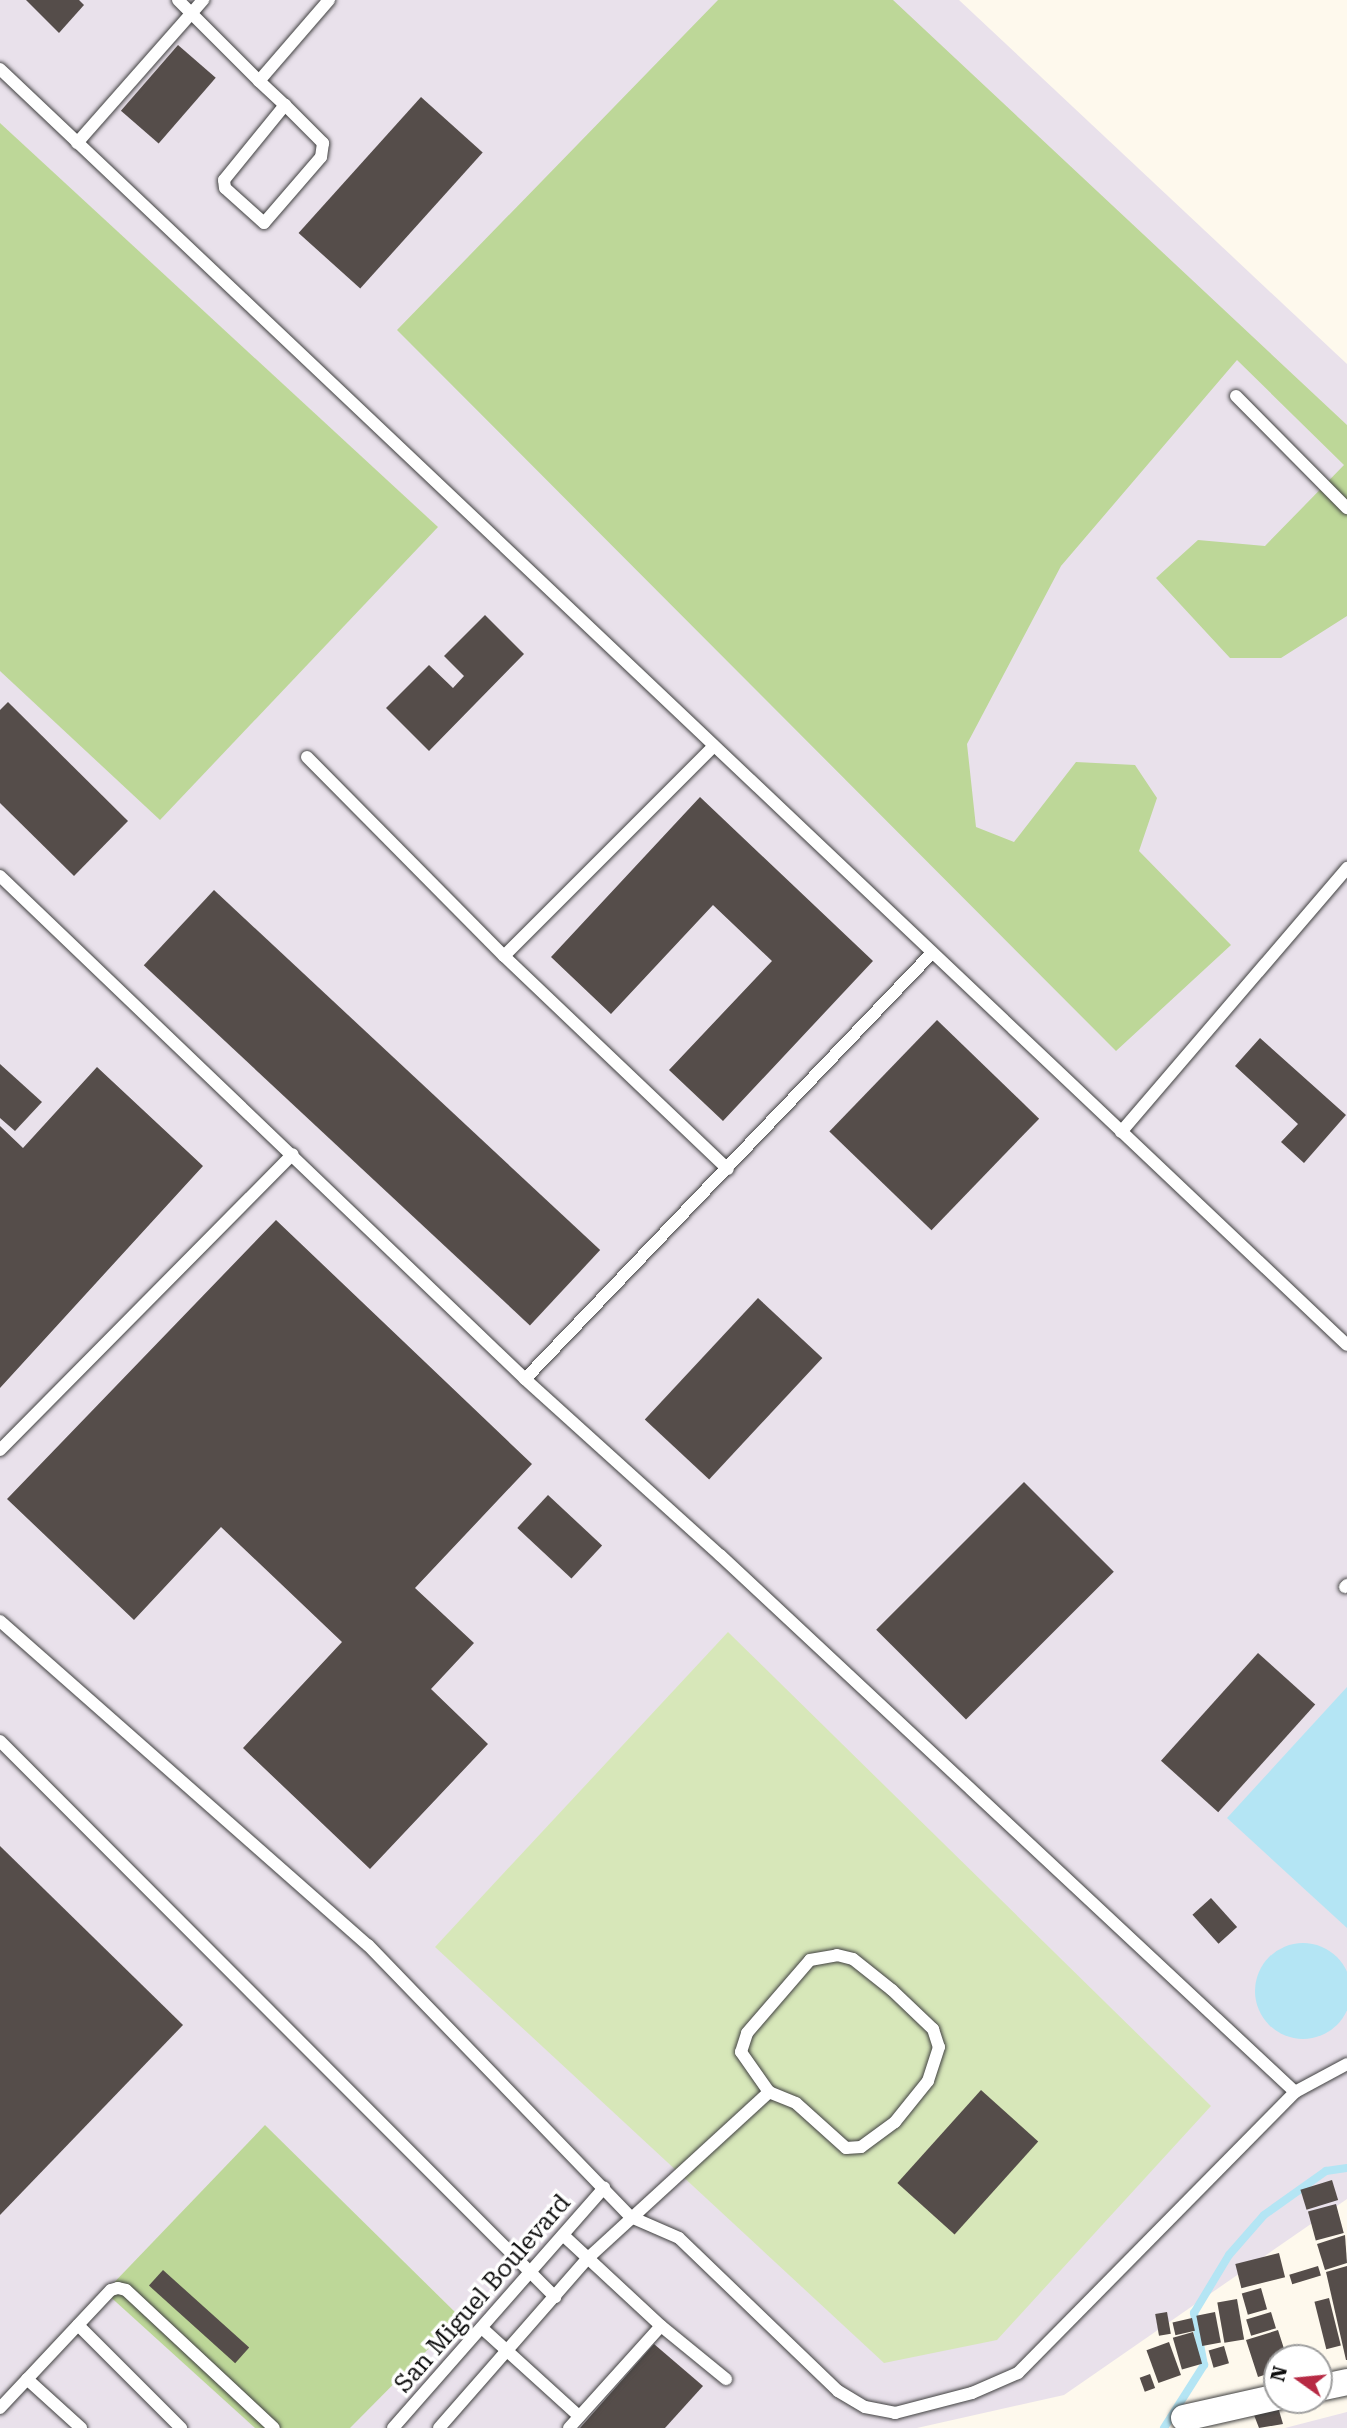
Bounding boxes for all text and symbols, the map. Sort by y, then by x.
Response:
street label: San Miguel Boulevard [389,2189,577,2399]
north arrow [1263,2344,1333,2414]
text: N [1266,2364,1292,2384]

